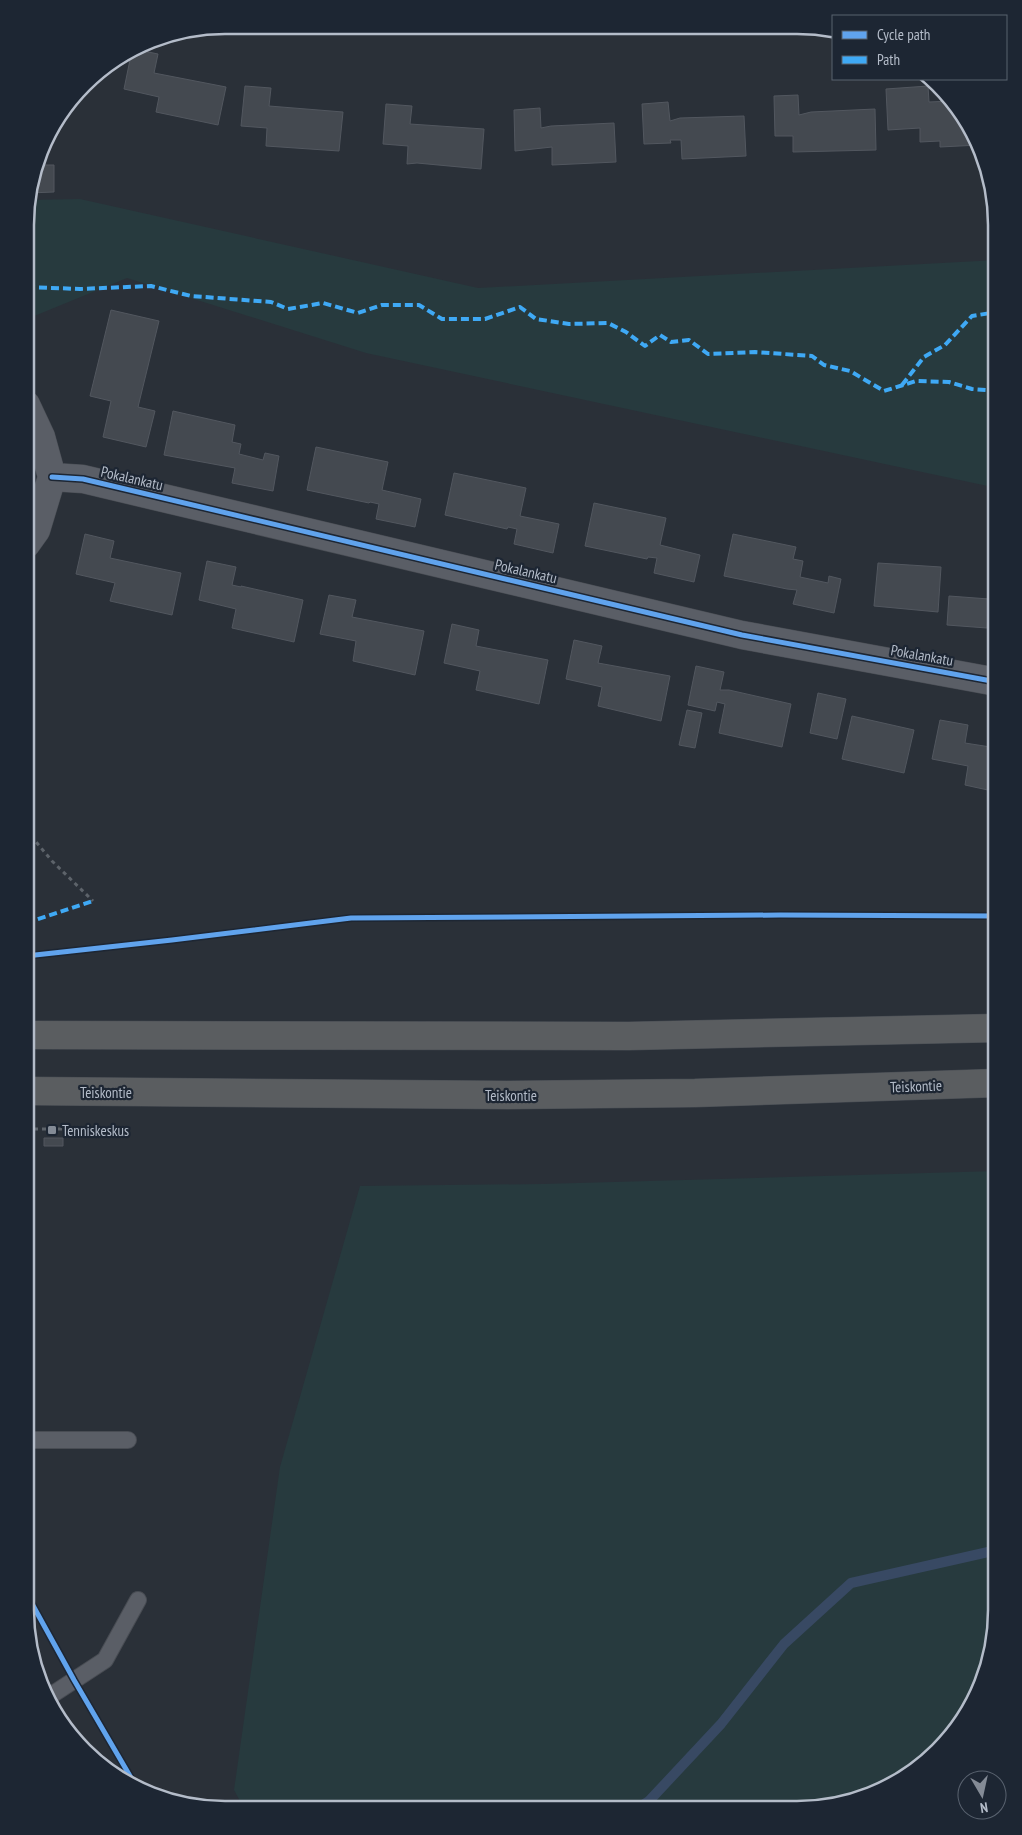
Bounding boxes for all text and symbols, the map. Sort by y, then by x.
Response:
legend [832,15,1007,80]
text: Cycle path [877,25,930,44]
text: Path [877,50,900,69]
street label: Pokalankatu [99,462,165,494]
street label: Pokalankatu [493,555,559,587]
street label: Pokalankatu [889,640,955,670]
street label: Teiskontie [890,1076,942,1096]
street label: Teiskontie [80,1083,132,1102]
street label: Teiskontie [485,1086,537,1105]
place label: Tenniskeskus [62,1121,129,1140]
marker: Tenniskeskus [46,1124,58,1136]
north arrow [957,1770,1007,1820]
text: N [979,1798,989,1817]

